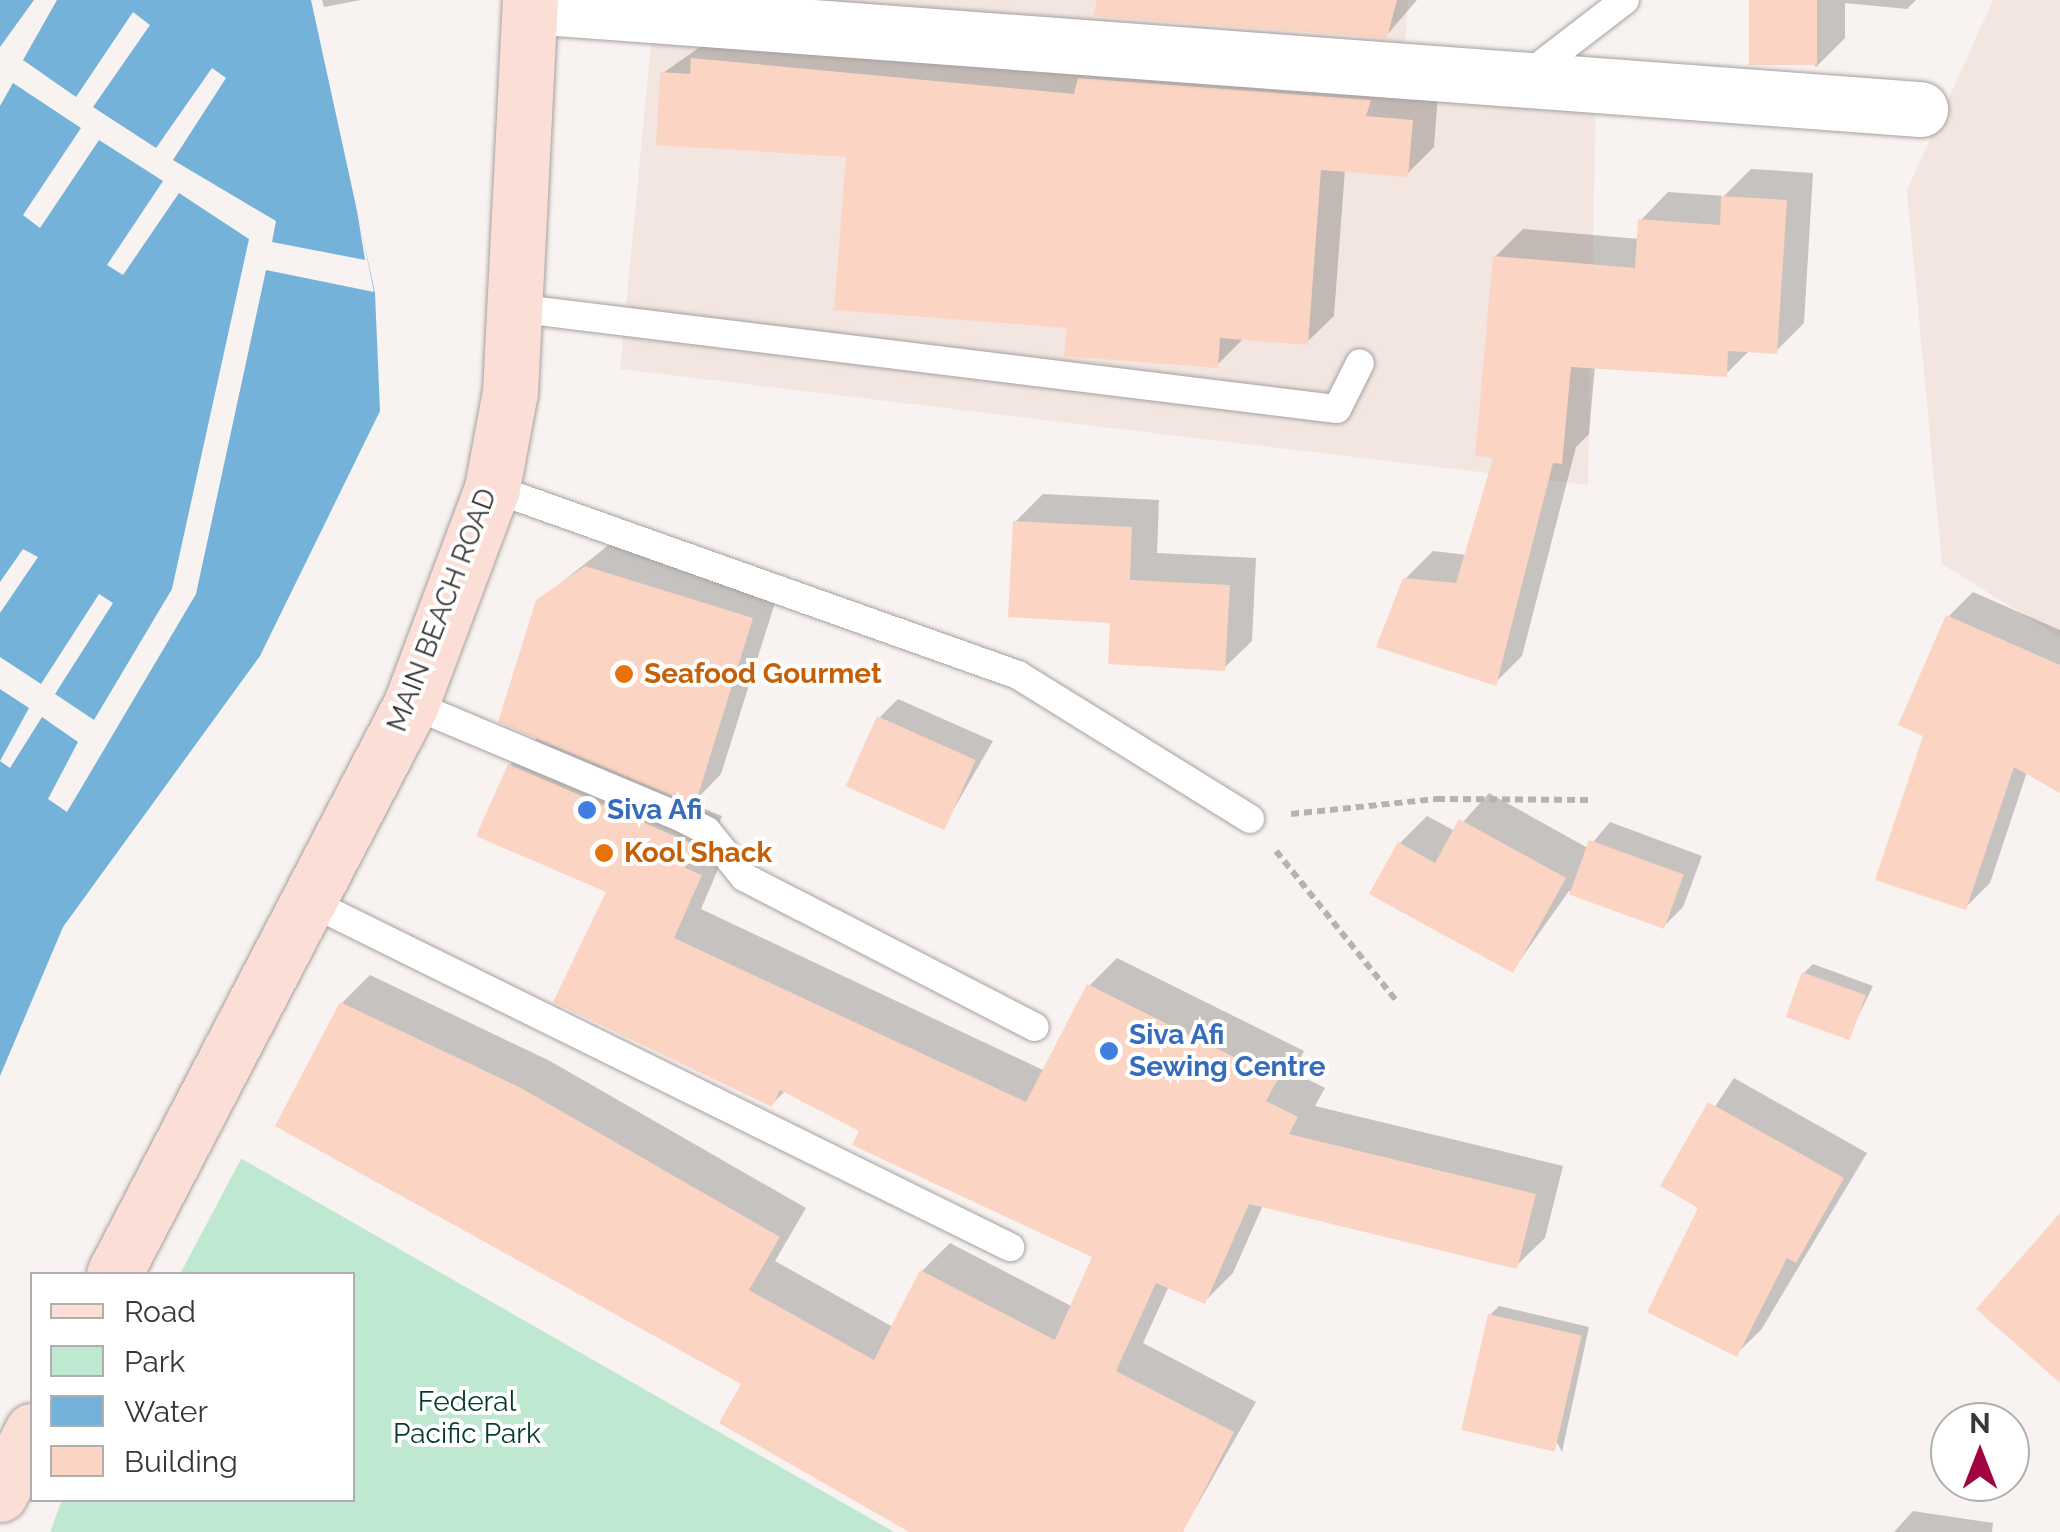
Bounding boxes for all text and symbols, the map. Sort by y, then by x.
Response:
street label: MAIN BEACH ROAD [380,484,504,736]
place label: Seafood Gourmet [644,657,882,691]
marker: Seafood Gourmet [613,663,635,685]
place label: Siva Afi [607,793,703,827]
marker: Siva Afi [576,799,598,821]
place label: Kool Shack [624,836,773,870]
marker: Kool Shack [593,842,615,864]
place label: Siva Afi Sewing Centre [1129,1018,1325,1084]
marker: Siva Afi Sewing Centre [1098,1040,1120,1062]
legend [30,1272,355,1502]
text: Road [124,1294,196,1329]
text: Park [124,1344,185,1379]
park label: Federal Pacific Park [393,1385,541,1451]
text: Water [124,1394,208,1429]
north arrow [1930,1402,2030,1502]
text: N [1969,1407,1991,1440]
text: Building [124,1444,238,1479]

